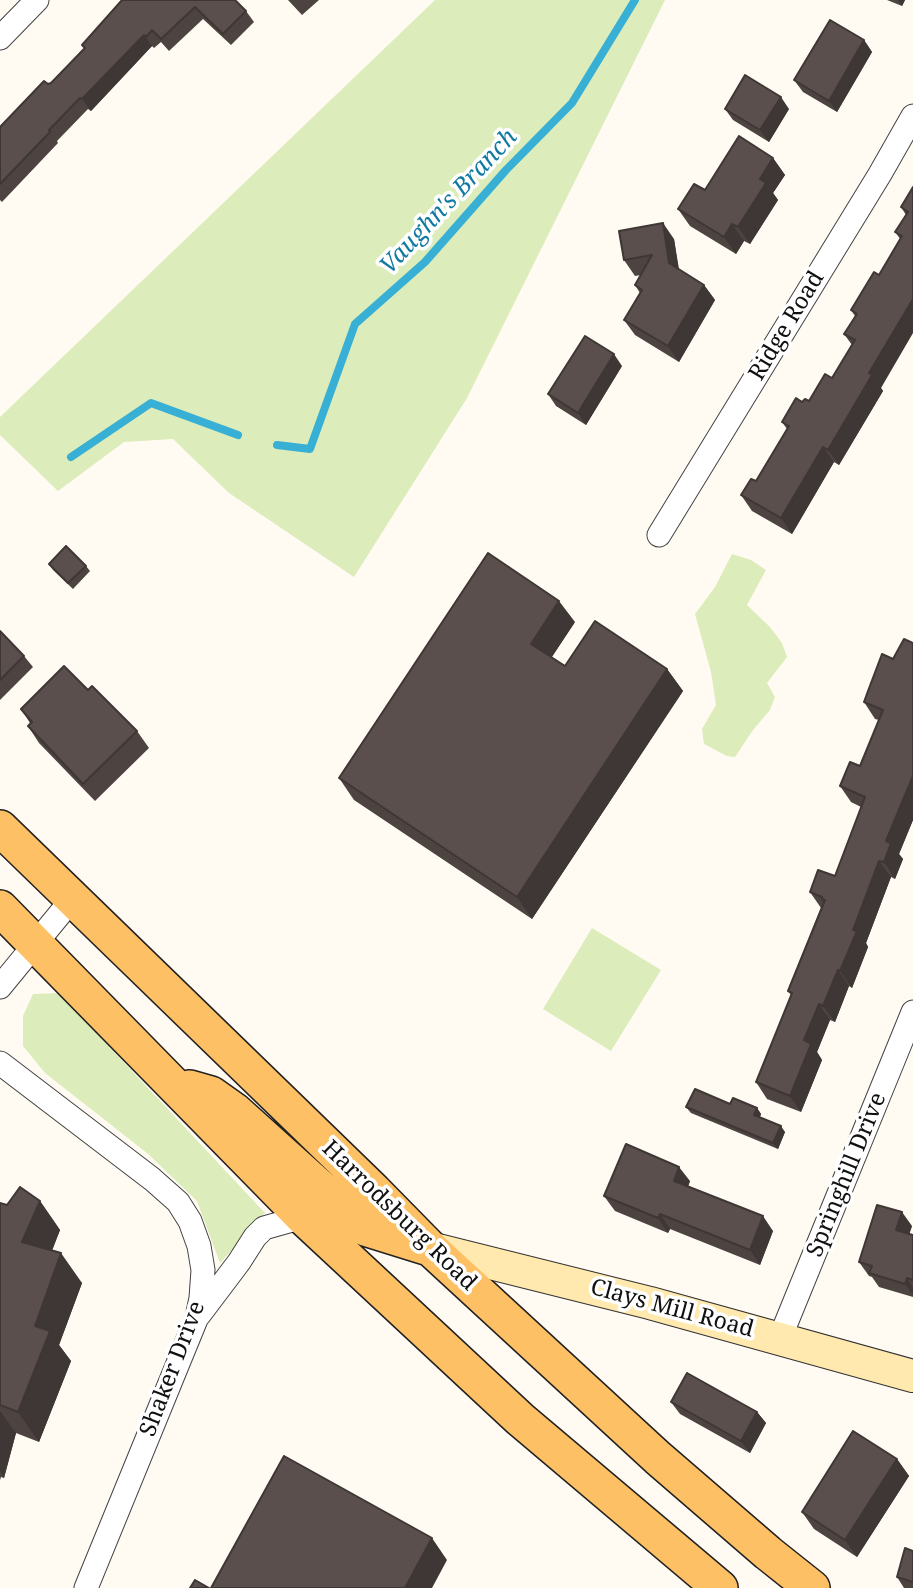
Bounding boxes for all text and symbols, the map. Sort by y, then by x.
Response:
water label: Vaughn's Branch [374,124,524,280]
street label: Ridge Road [744,266,830,386]
street label: Springhill Drive [801,1089,893,1261]
street label: Harrodsburg Road [316,1135,482,1297]
street label: Clays Mill Road [587,1274,757,1344]
street label: Shaker Drive [135,1297,211,1441]

